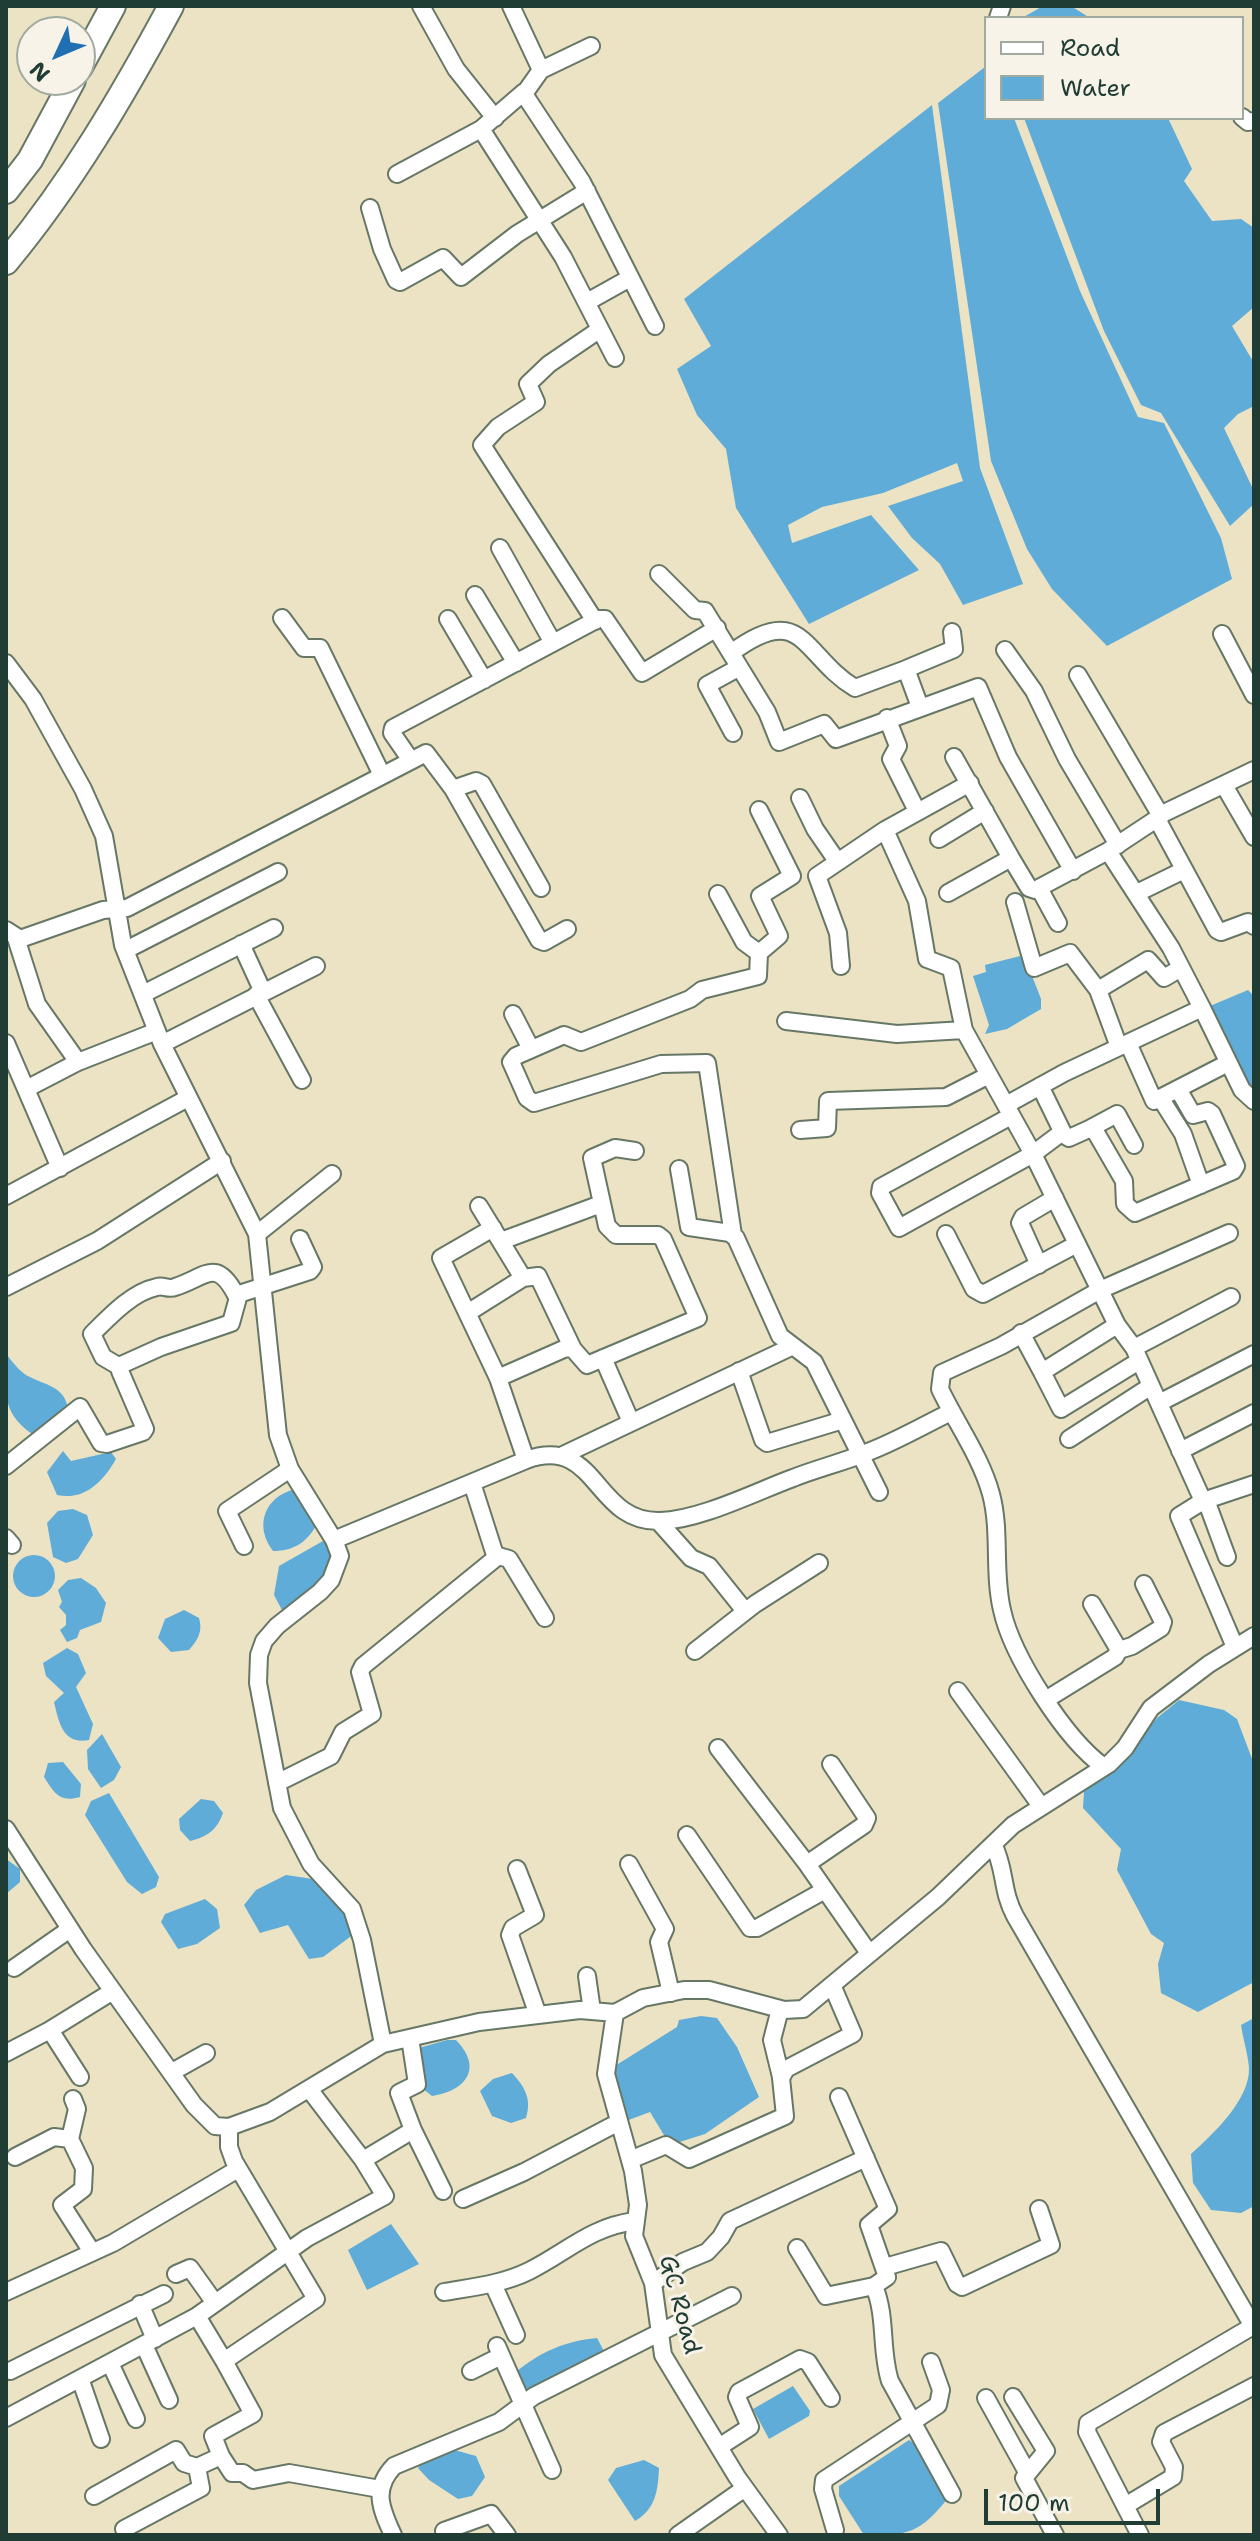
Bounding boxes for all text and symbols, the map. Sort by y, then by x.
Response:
north arrow [16,16,96,96]
legend [984,16,1244,120]
text: Road [1060,32,1120,64]
text: N [23,55,56,88]
text: Water [1060,72,1131,104]
street label: GC Road [652,2252,706,2358]
scale bar [988,2473,1164,2523]
text: 100 m [998,2487,1070,2519]

